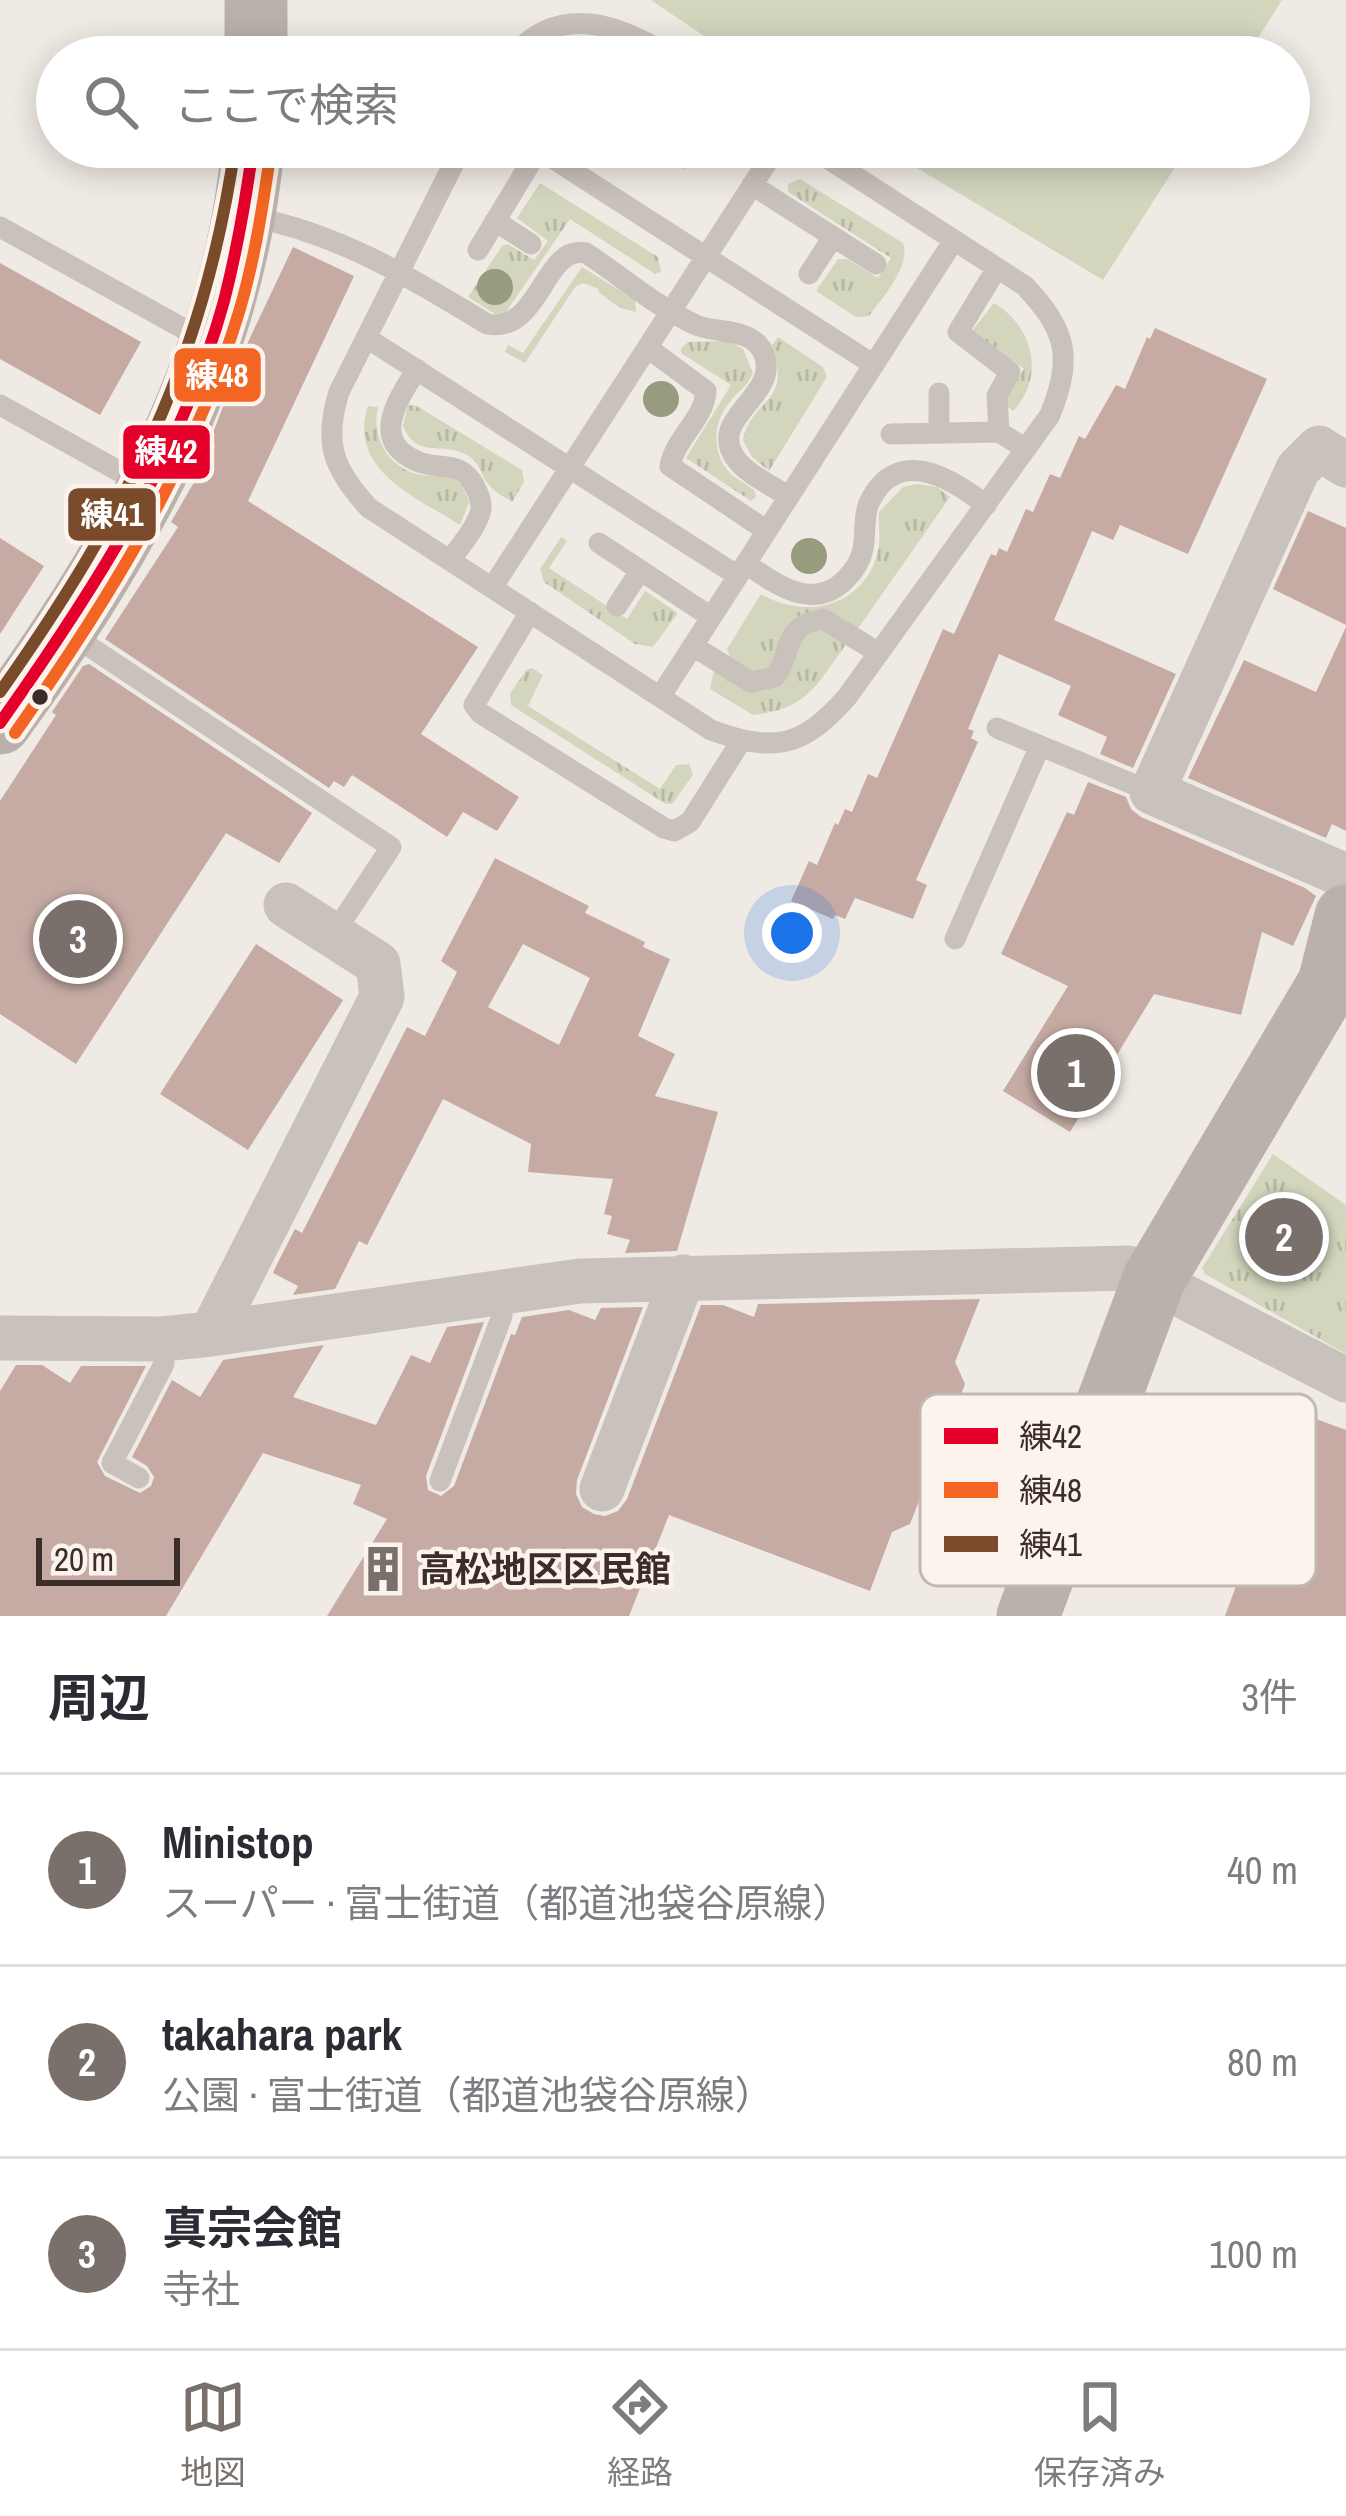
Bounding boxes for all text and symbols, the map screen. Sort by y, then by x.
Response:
search box [36,36,1310,168]
icon: search [78,69,144,135]
text: ここで検索 [174,74,399,135]
line badge: 練48 [172,346,263,404]
text: 練48 [185,353,249,397]
line badge: 練42 [121,423,212,481]
text: 練42 [134,429,198,473]
line badge: 練41 [66,486,158,543]
text: 練41 [80,492,144,536]
unlabelled marker [29,686,51,708]
pin: 3 [39,894,117,984]
your location [762,903,822,963]
pin: 1 [1037,1028,1115,1118]
pin: 2 [1245,1192,1323,1282]
legend [920,1394,1316,1586]
text: 練42 [1019,1414,1082,1458]
text: 練48 [1019,1468,1082,1512]
text: 練41 [1019,1522,1082,1566]
scale bar [36,1532,180,1585]
text: 20 m [54,1537,114,1581]
building icon: 高松地区区民館 [358,1544,408,1594]
place label: 高松地区区民館 [419,1545,671,1593]
text: 周辺 [48,1663,150,1732]
text: 3件 [1241,1671,1298,1723]
text: Ministop [162,1811,314,1872]
text: 1 [78,1844,96,1896]
text: 40 m [1227,1844,1298,1896]
text: スーパー · 富士街道（都道池袋谷原線） [162,1877,851,1929]
text: takahara park [162,2003,402,2064]
text: 2 [78,2036,96,2088]
text: 80 m [1227,2036,1298,2088]
text: 公園 · 富士街道（都道池袋谷原線） [162,2069,774,2121]
text: 真宗会館 [162,2197,342,2258]
text: 3 [78,2228,96,2280]
text: 100 m [1209,2228,1298,2280]
text: 寺社 [162,2263,240,2315]
tab: 地図 [180,2374,246,2494]
tab: 経路 [607,2374,673,2494]
tab: 保存済み [1034,2374,1166,2494]

